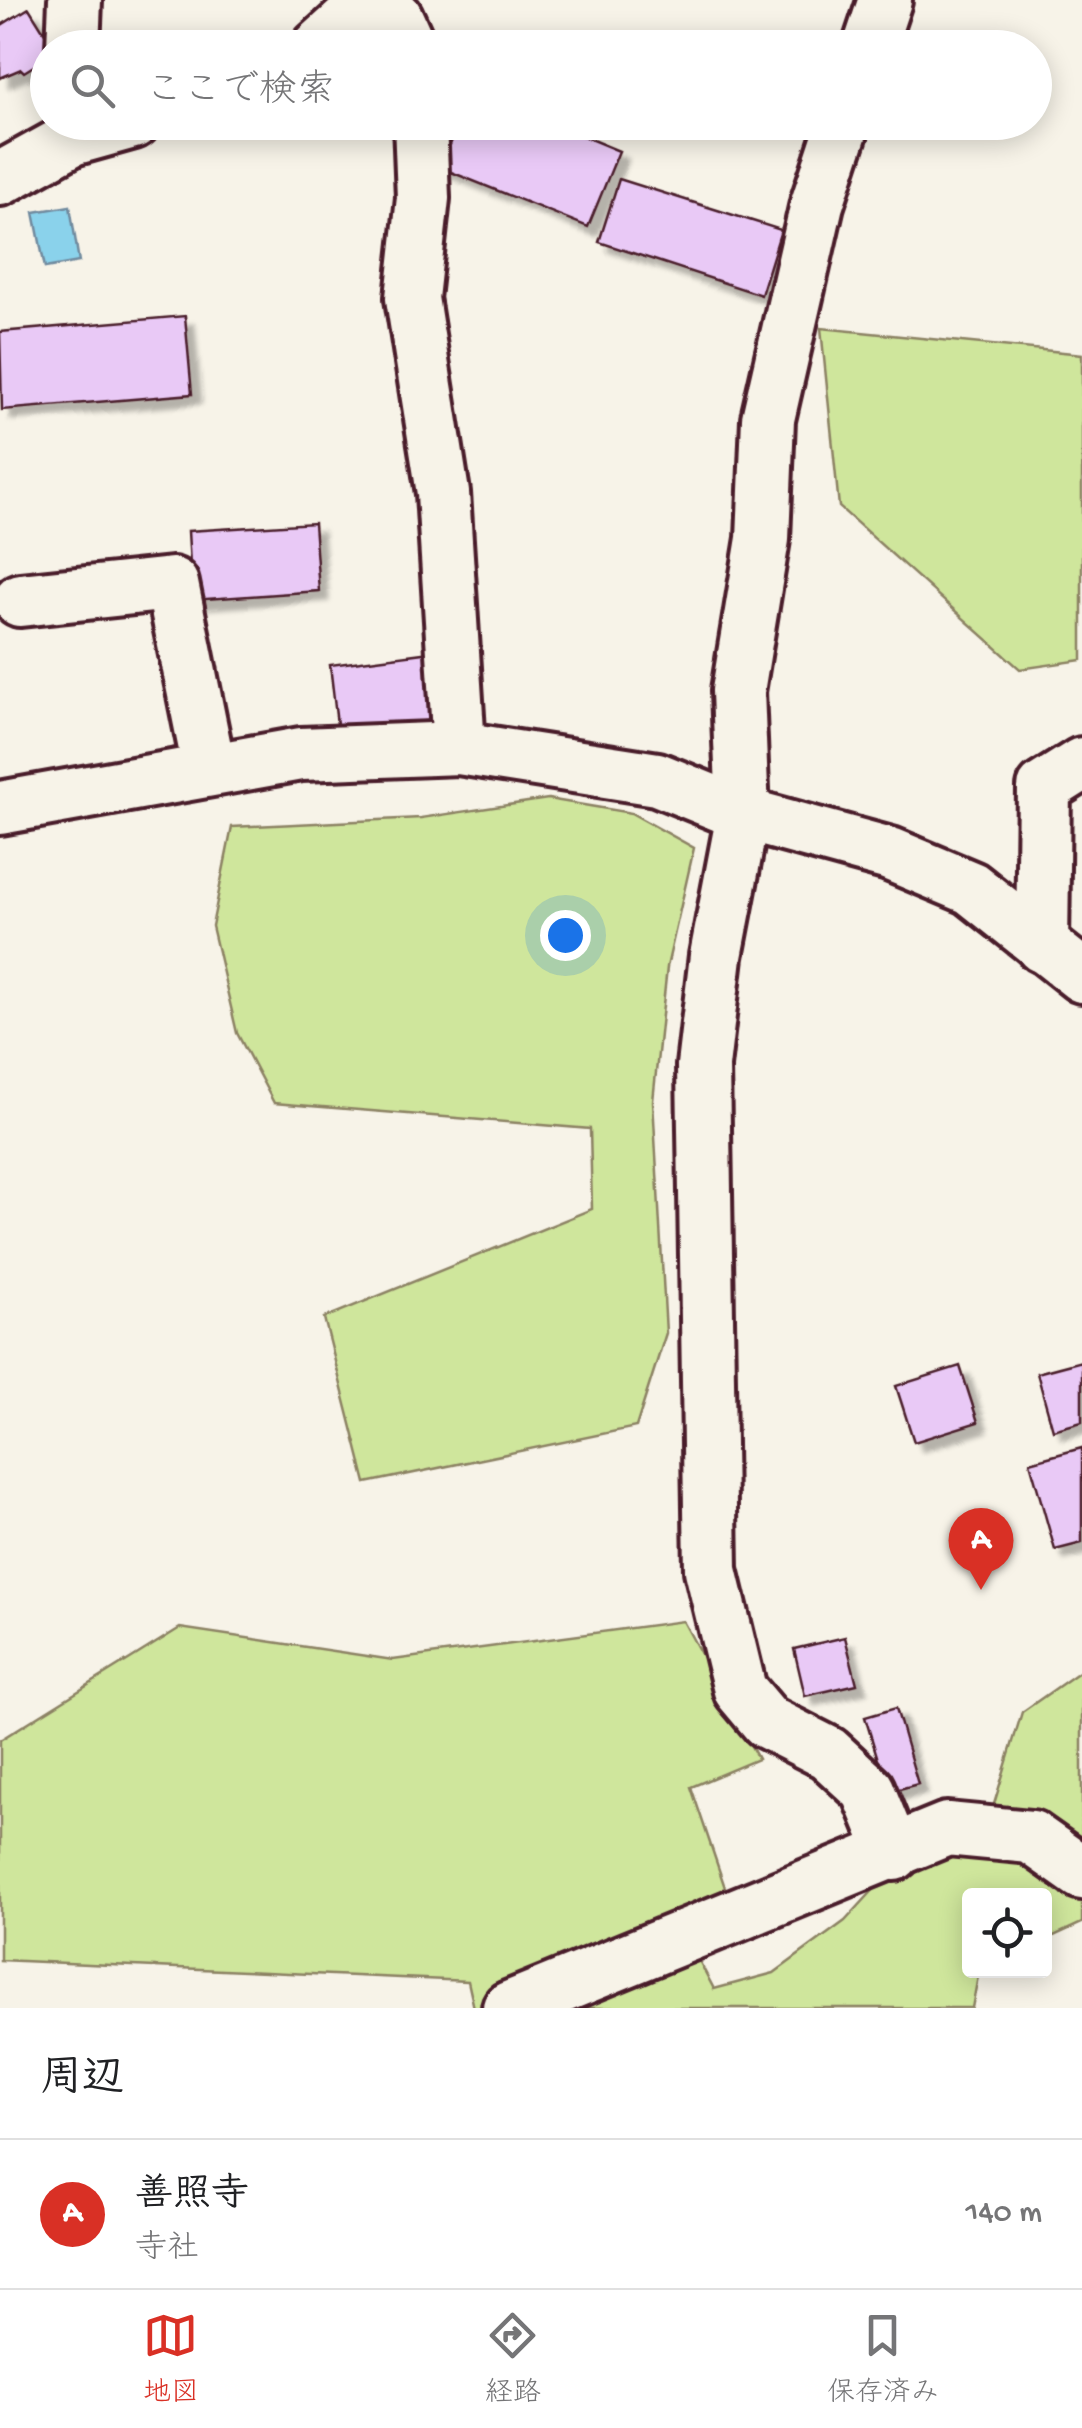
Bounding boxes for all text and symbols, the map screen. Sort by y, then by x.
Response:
search box [30,30,1052,140]
icon: search [65,58,120,113]
text: ここで検索 [145,71,335,115]
your location [540,910,591,961]
pin: A [948,1508,1014,1590]
map controls [962,1888,1052,1978]
button: locate [962,1888,1052,1978]
text: 周辺 [40,2057,124,2106]
text: 善照寺 [135,2175,249,2219]
text: A [63,2195,82,2233]
text: 140 m [965,2195,1042,2233]
text: 寺社 [135,2231,199,2269]
tab: 地図 [143,2308,199,2411]
tab: 経路 [485,2308,541,2411]
tab: 保存済み [827,2308,939,2411]

